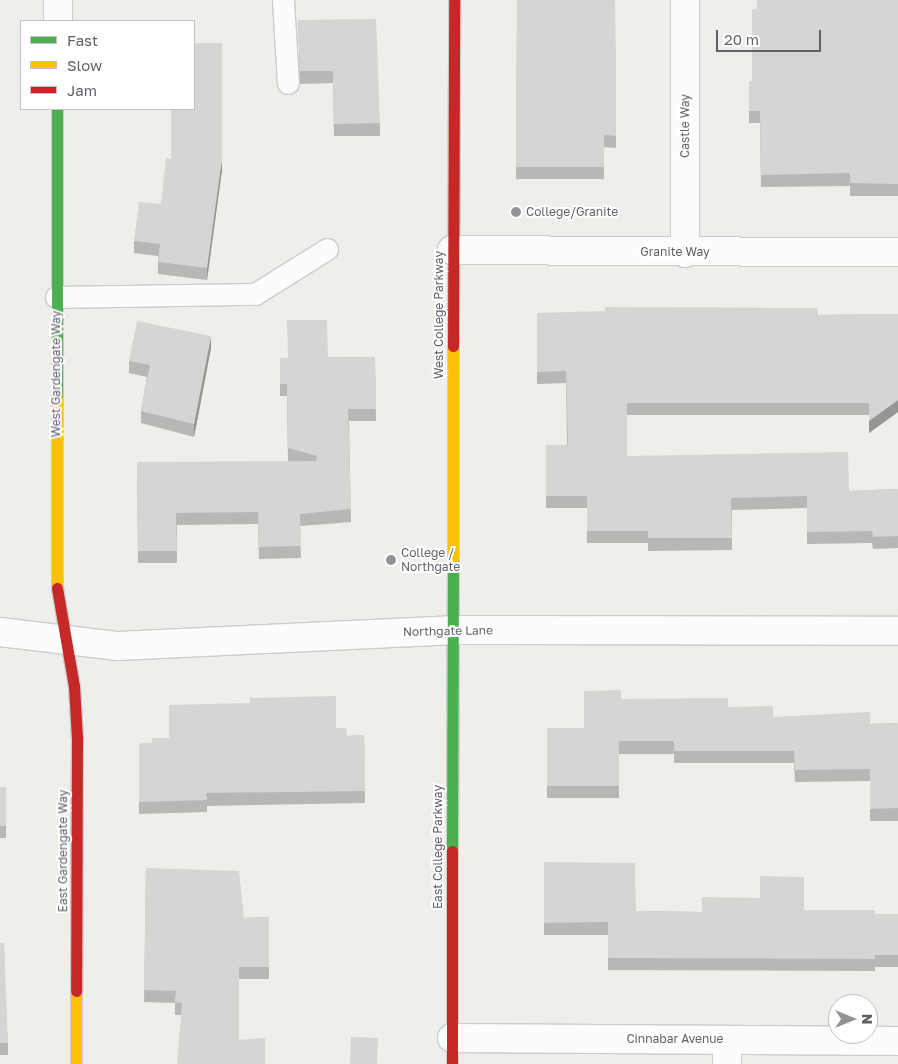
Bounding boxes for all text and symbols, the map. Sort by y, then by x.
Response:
legend [20,20,195,110]
scale bar [718,20,823,52]
text: 20 m [724,30,759,48]
text: Fast [67,31,98,49]
text: Slow [67,56,102,74]
text: Jam [67,81,97,99]
street label: Castle Way [678,94,692,158]
place label: College/Granite [526,205,618,219]
marker: College/Granite [510,206,522,218]
street label: Granite Way [640,245,710,259]
street label: West College Parkway [432,251,446,379]
street label: West Gardengate Way [49,311,63,437]
place label: College / Northgate [401,546,460,574]
marker: College / Northgate [385,554,397,566]
street label: Northgate Lane [403,623,493,639]
street label: East College Parkway [431,785,445,909]
street label: East Gardengate Way [56,790,70,912]
north arrow [828,994,878,1044]
text: N [859,1014,876,1024]
street label: Cinnabar Avenue [626,1032,724,1046]

